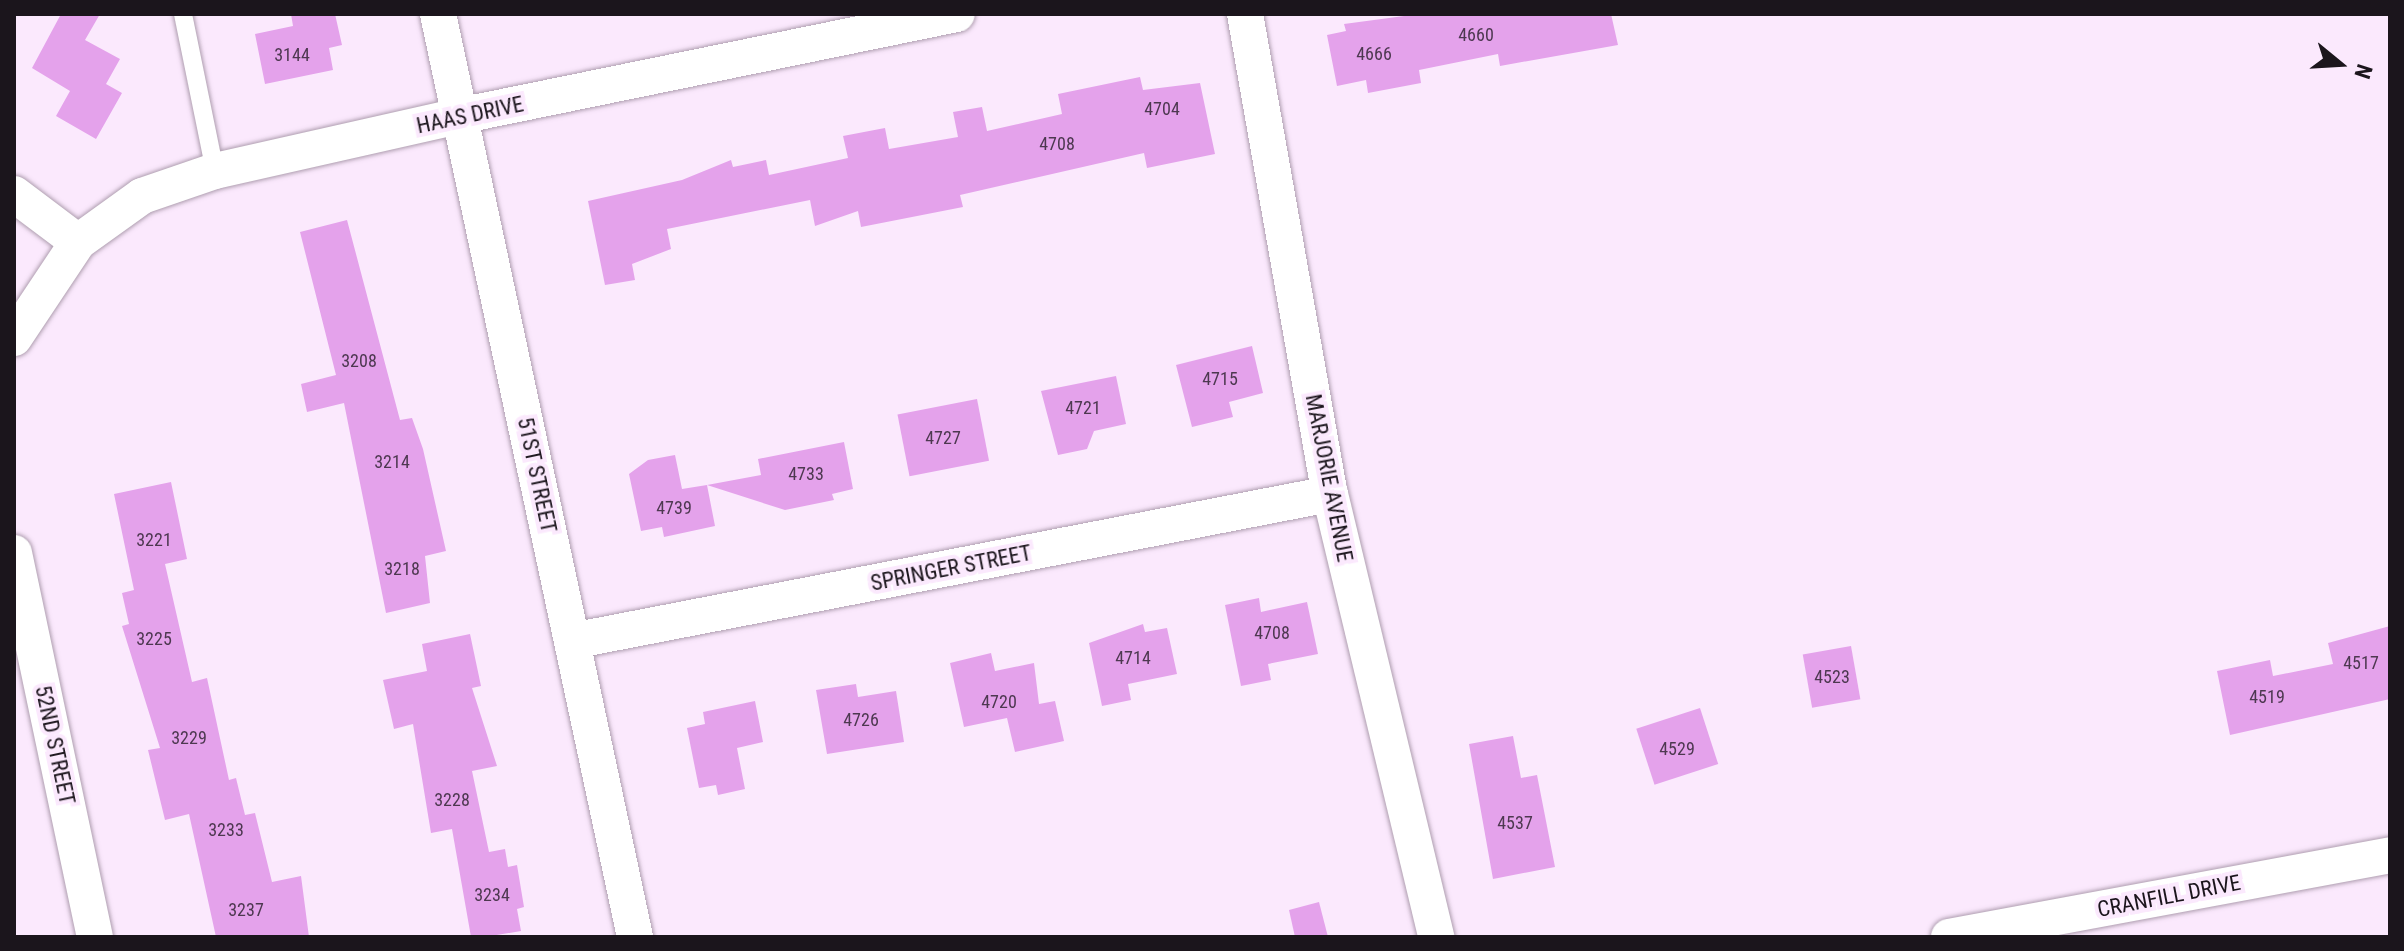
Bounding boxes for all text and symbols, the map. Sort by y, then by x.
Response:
house number: 4660 [1458,24,1494,46]
north arrow [2300,24,2380,104]
house number: 4666 [1356,43,1392,65]
house number: 3144 [274,44,310,66]
text: N [2349,61,2377,82]
street label: HAAS DRIVE [414,91,526,139]
house number: 4704 [1144,98,1180,120]
house number: 4708 [1039,133,1075,155]
house number: 3208 [341,350,377,372]
house number: 4715 [1202,368,1238,390]
street label: MARJORIE AVENUE [1300,392,1358,564]
house number: 4721 [1065,397,1101,419]
street label: 51ST STREET [512,415,562,535]
house number: 4727 [925,427,961,449]
house number: 3214 [374,451,410,473]
house number: 4733 [788,463,824,485]
house number: 4739 [656,497,692,519]
house number: 3221 [136,529,172,551]
street label: SPRINGER STREET [868,539,1034,597]
house number: 3218 [384,558,420,580]
house number: 4708 [1254,622,1290,644]
house number: 3225 [136,628,172,650]
house number: 4714 [1115,647,1151,669]
house number: 4517 [2343,652,2379,674]
house number: 4523 [1814,666,1850,688]
street label: 52ND STREET [30,683,80,807]
house number: 4519 [2249,686,2285,708]
house number: 4720 [981,691,1017,713]
house number: 4726 [843,709,879,731]
house number: 3229 [171,727,207,749]
house number: 4529 [1659,738,1695,760]
house number: 3228 [434,789,470,811]
house number: 4537 [1497,812,1533,834]
house number: 3233 [208,819,244,841]
street label: CRANFILL DRIVE [2095,869,2243,923]
house number: 3234 [474,884,510,906]
house number: 3237 [228,899,264,921]

